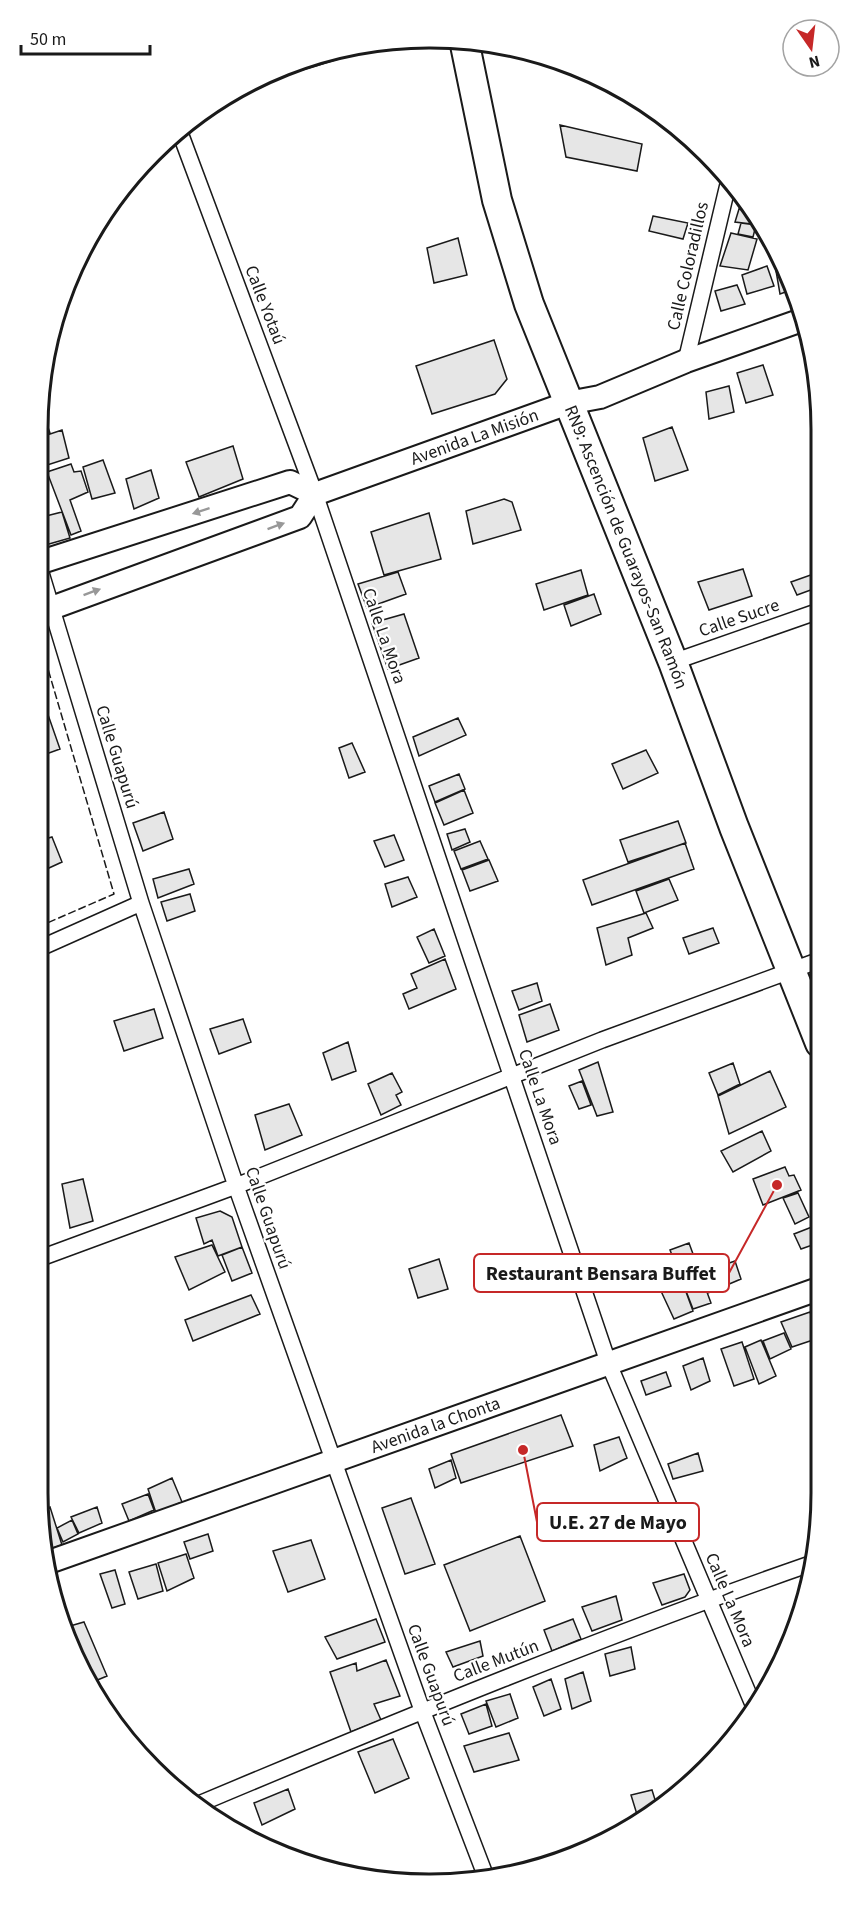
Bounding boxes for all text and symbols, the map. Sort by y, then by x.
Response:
scale bar [21,18,150,56]
north arrow [781,18,841,78]
text: 50 m [30,27,66,52]
text: N [807,50,822,74]
street label: Calle Coloradillos [661,199,715,333]
street label: Calle Yotaú [238,262,292,348]
street label: RN9: Ascención de Guarayos-San Ramón [558,401,694,692]
street label: Avenida La Misión [407,402,542,471]
one-way arrow [192,507,210,516]
one-way arrow [267,521,285,531]
street label: Calle La Mora [356,585,412,687]
one-way arrow [84,587,102,597]
street label: Calle Sucre [695,593,783,643]
street label: Calle Guapurú [89,702,145,812]
street label: Calle La Mora [512,1046,568,1148]
street label: Calle Guapurú [239,1163,297,1273]
callout: Restaurant Bensara Buffet [474,1254,729,1292]
text: Restaurant Bensara Buffet [486,1260,717,1288]
street label: Avenida la Chonta [367,1390,504,1459]
callout: U.E. 27 de Mayo [537,1503,699,1541]
text: U.E. 27 de Mayo [549,1509,687,1537]
street label: Calle La Mora [699,1549,761,1651]
street label: Calle Guapurú [401,1621,461,1729]
street label: Calle Mutún [450,1633,542,1689]

